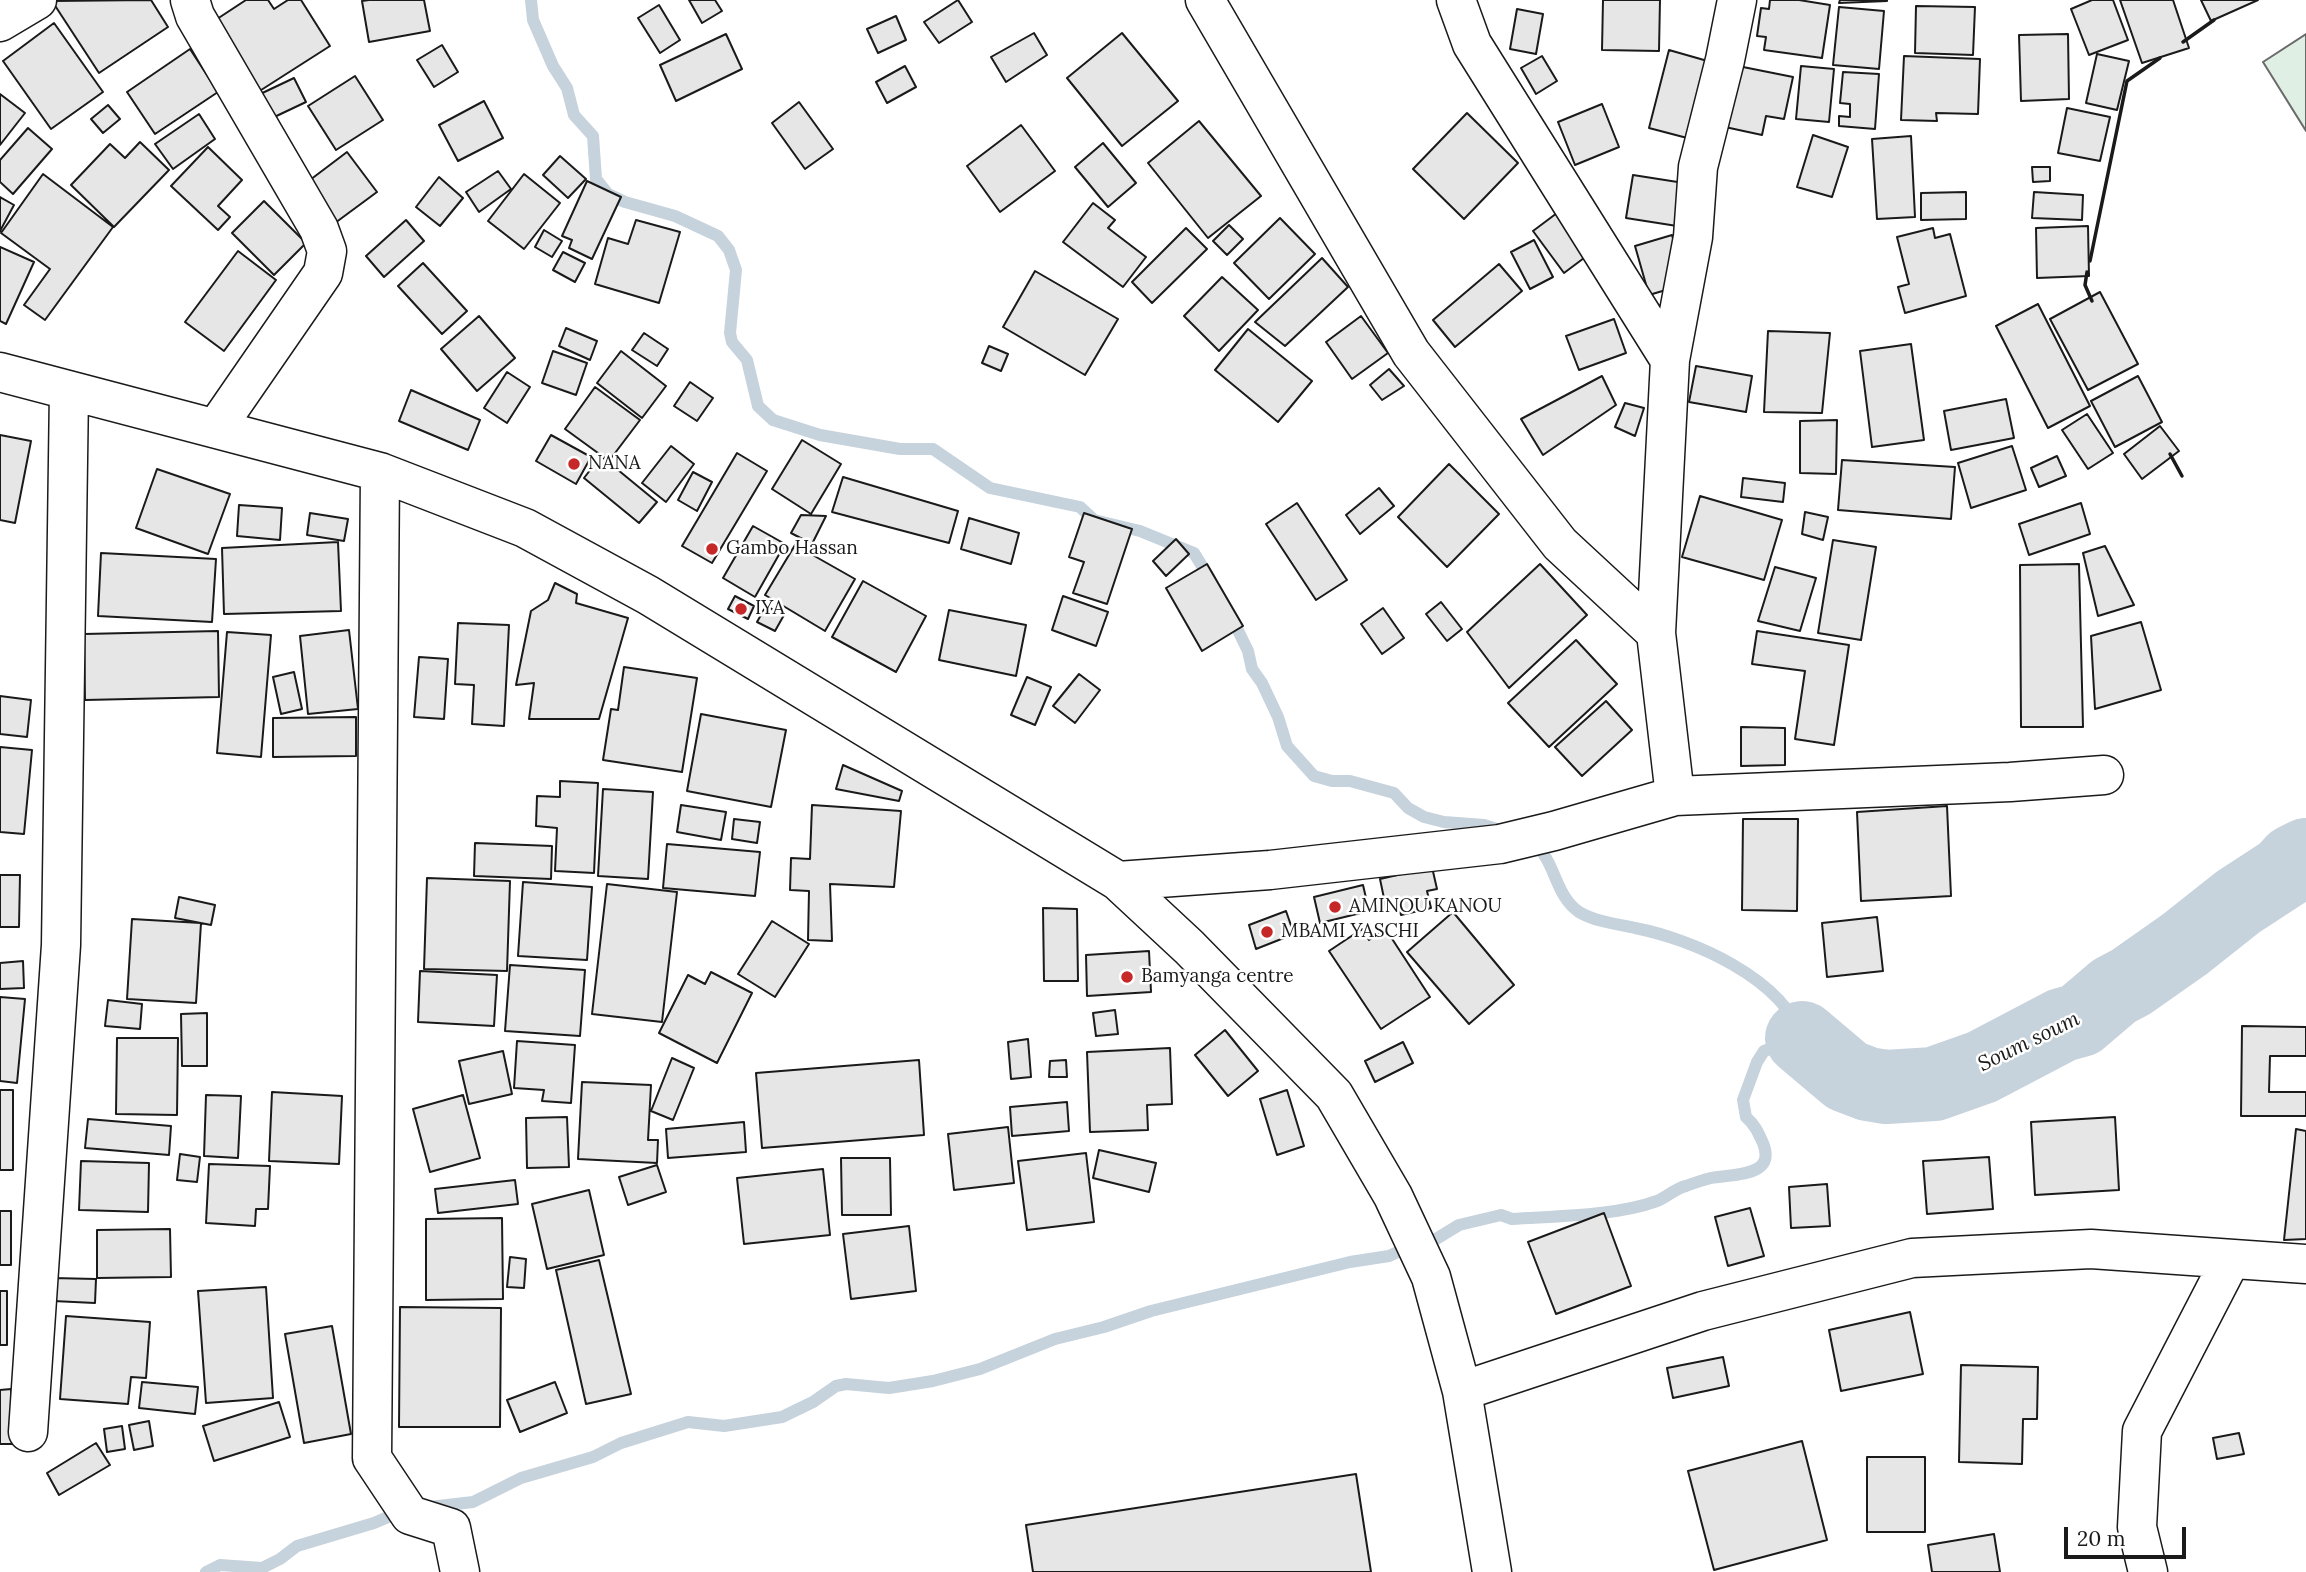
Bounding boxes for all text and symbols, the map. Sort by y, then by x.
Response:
place label: NANA [588,453,641,475]
marker: NANA [566,456,582,472]
place label: Gambo Hassan [726,538,858,560]
marker: Gambo Hassan [704,541,720,557]
place label: IYA [755,598,785,620]
marker: IYA [733,601,749,617]
place label: AMINOU KANOU [1349,896,1502,918]
marker: AMINOU KANOU [1327,899,1343,915]
place label: MBAMI YASCHI [1281,921,1419,943]
marker: MBAMI YASCHI [1259,924,1275,940]
place label: Bamyanga centre [1141,966,1294,988]
marker: Bamyanga centre [1119,969,1135,985]
water label: Soum soum [1974,1007,2084,1077]
scale bar [2068,1512,2190,1556]
text: 20 m [2077,1525,2126,1552]

